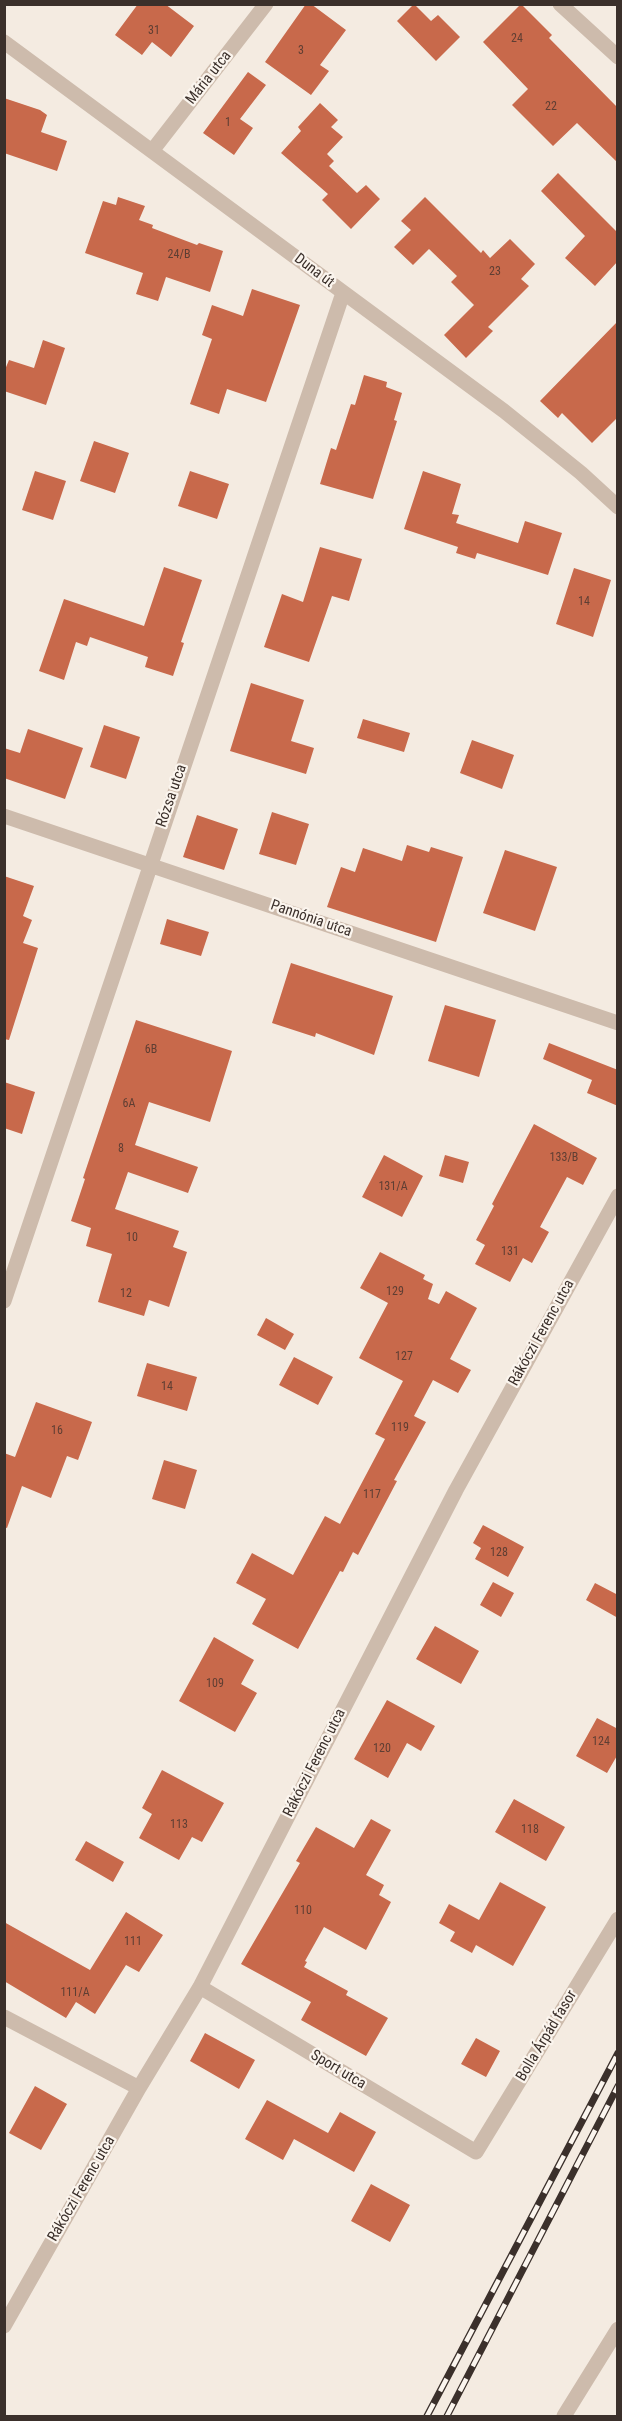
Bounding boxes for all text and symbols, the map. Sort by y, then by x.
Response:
house number: 31 [148,24,160,38]
house number: 24 [511,32,523,46]
house number: 3 [298,44,304,58]
street label: Mária utca [183,48,235,108]
house number: 22 [545,100,557,114]
house number: 1 [225,116,231,130]
house number: 24/B [168,248,190,262]
street label: Duna út [290,250,338,292]
house number: 23 [489,265,501,279]
house number: 14 [578,595,590,609]
street label: Rózsa utca [153,762,191,830]
street label: Pannónia utca [268,897,354,941]
house number: 6B [145,1043,157,1057]
house number: 6A [123,1097,135,1111]
house number: 8 [118,1142,124,1156]
house number: 133/B [550,1151,578,1165]
house number: 131/A [378,1180,408,1194]
house number: 10 [126,1231,138,1245]
house number: 131 [501,1245,519,1259]
street label: Rákóczi Ferenc utca [505,1277,579,1389]
house number: 129 [386,1285,404,1299]
house number: 12 [120,1287,132,1301]
house number: 127 [395,1350,413,1364]
house number: 14 [161,1380,173,1394]
house number: 119 [391,1421,409,1435]
house number: 16 [51,1424,63,1438]
house number: 117 [363,1488,381,1502]
house number: 128 [490,1546,508,1560]
house number: 109 [206,1677,224,1691]
street label: Rákóczi Ferenc utca [280,1706,350,1820]
house number: 124 [592,1735,610,1749]
house number: 120 [373,1742,391,1756]
house number: 113 [170,1818,188,1832]
house number: 118 [521,1823,539,1837]
house number: 110 [294,1904,312,1918]
house number: 111 [124,1935,142,1949]
house number: 111/A [60,1986,90,2000]
street label: Bolla Árpád fasor [513,1987,581,2085]
street label: Sport utca [307,2046,369,2094]
street label: Rákóczi Ferenc utca [44,2133,120,2245]

